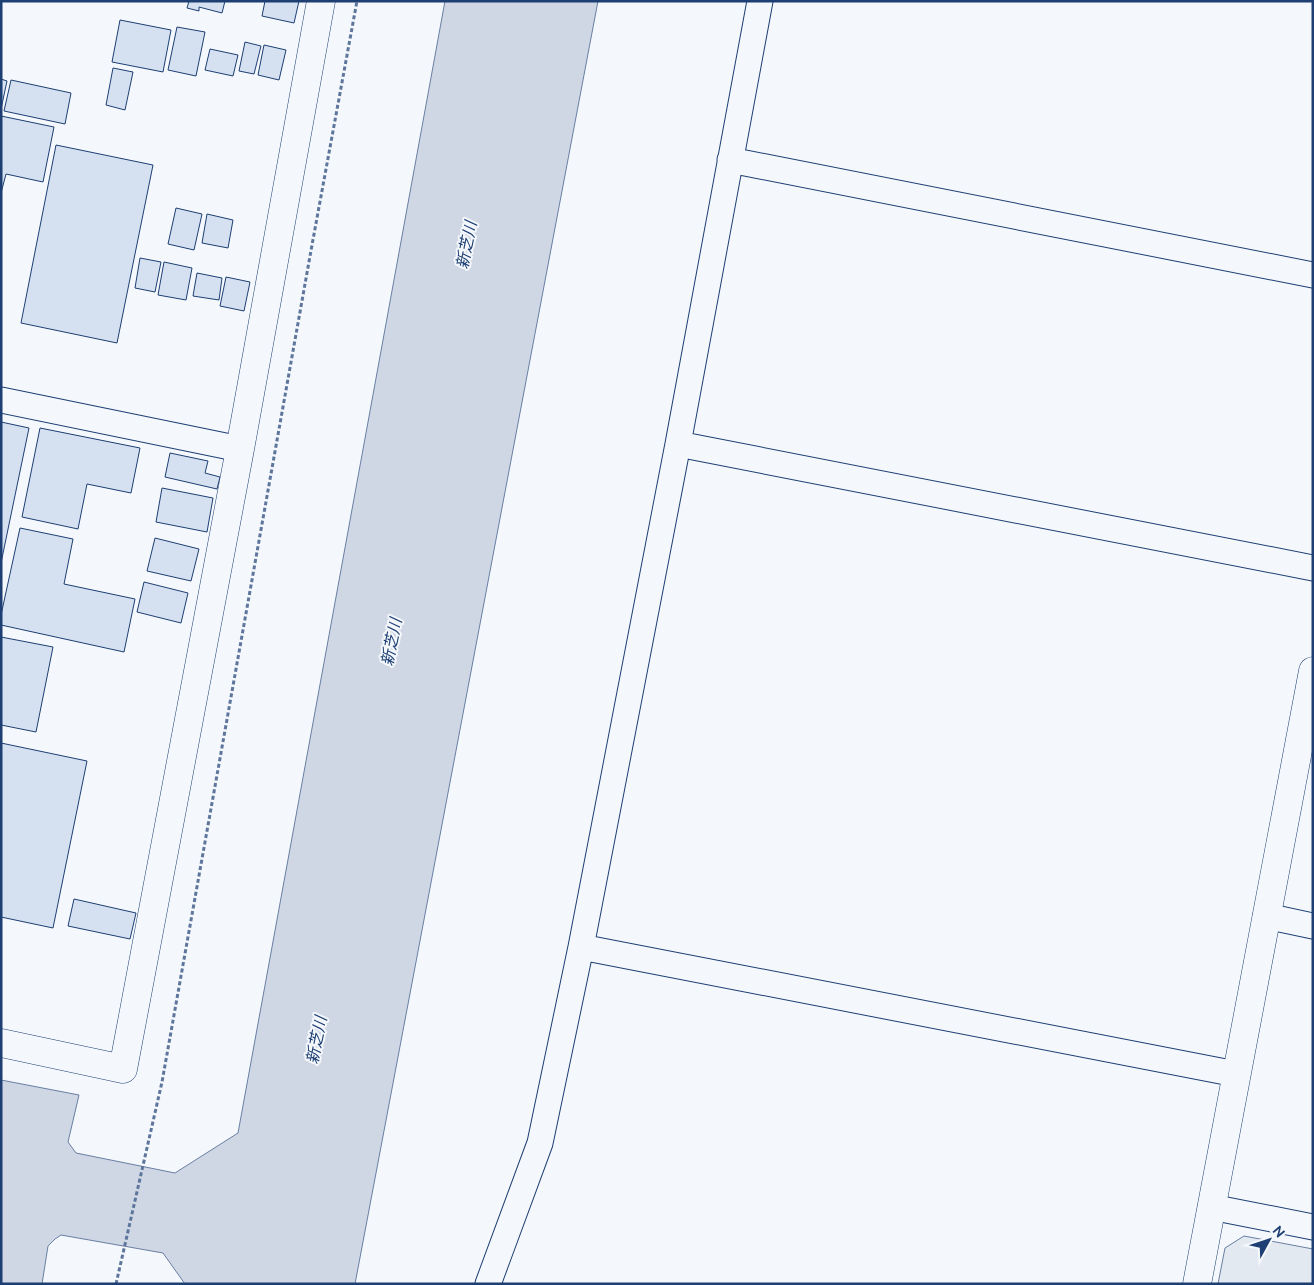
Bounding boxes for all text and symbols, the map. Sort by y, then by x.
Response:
water label: 新芝川 [453,218,480,270]
water label: 新芝川 [378,615,405,667]
water label: 新芝川 [303,1013,330,1065]
north arrow [1244,1215,1294,1265]
text: N [1269,1222,1288,1241]

